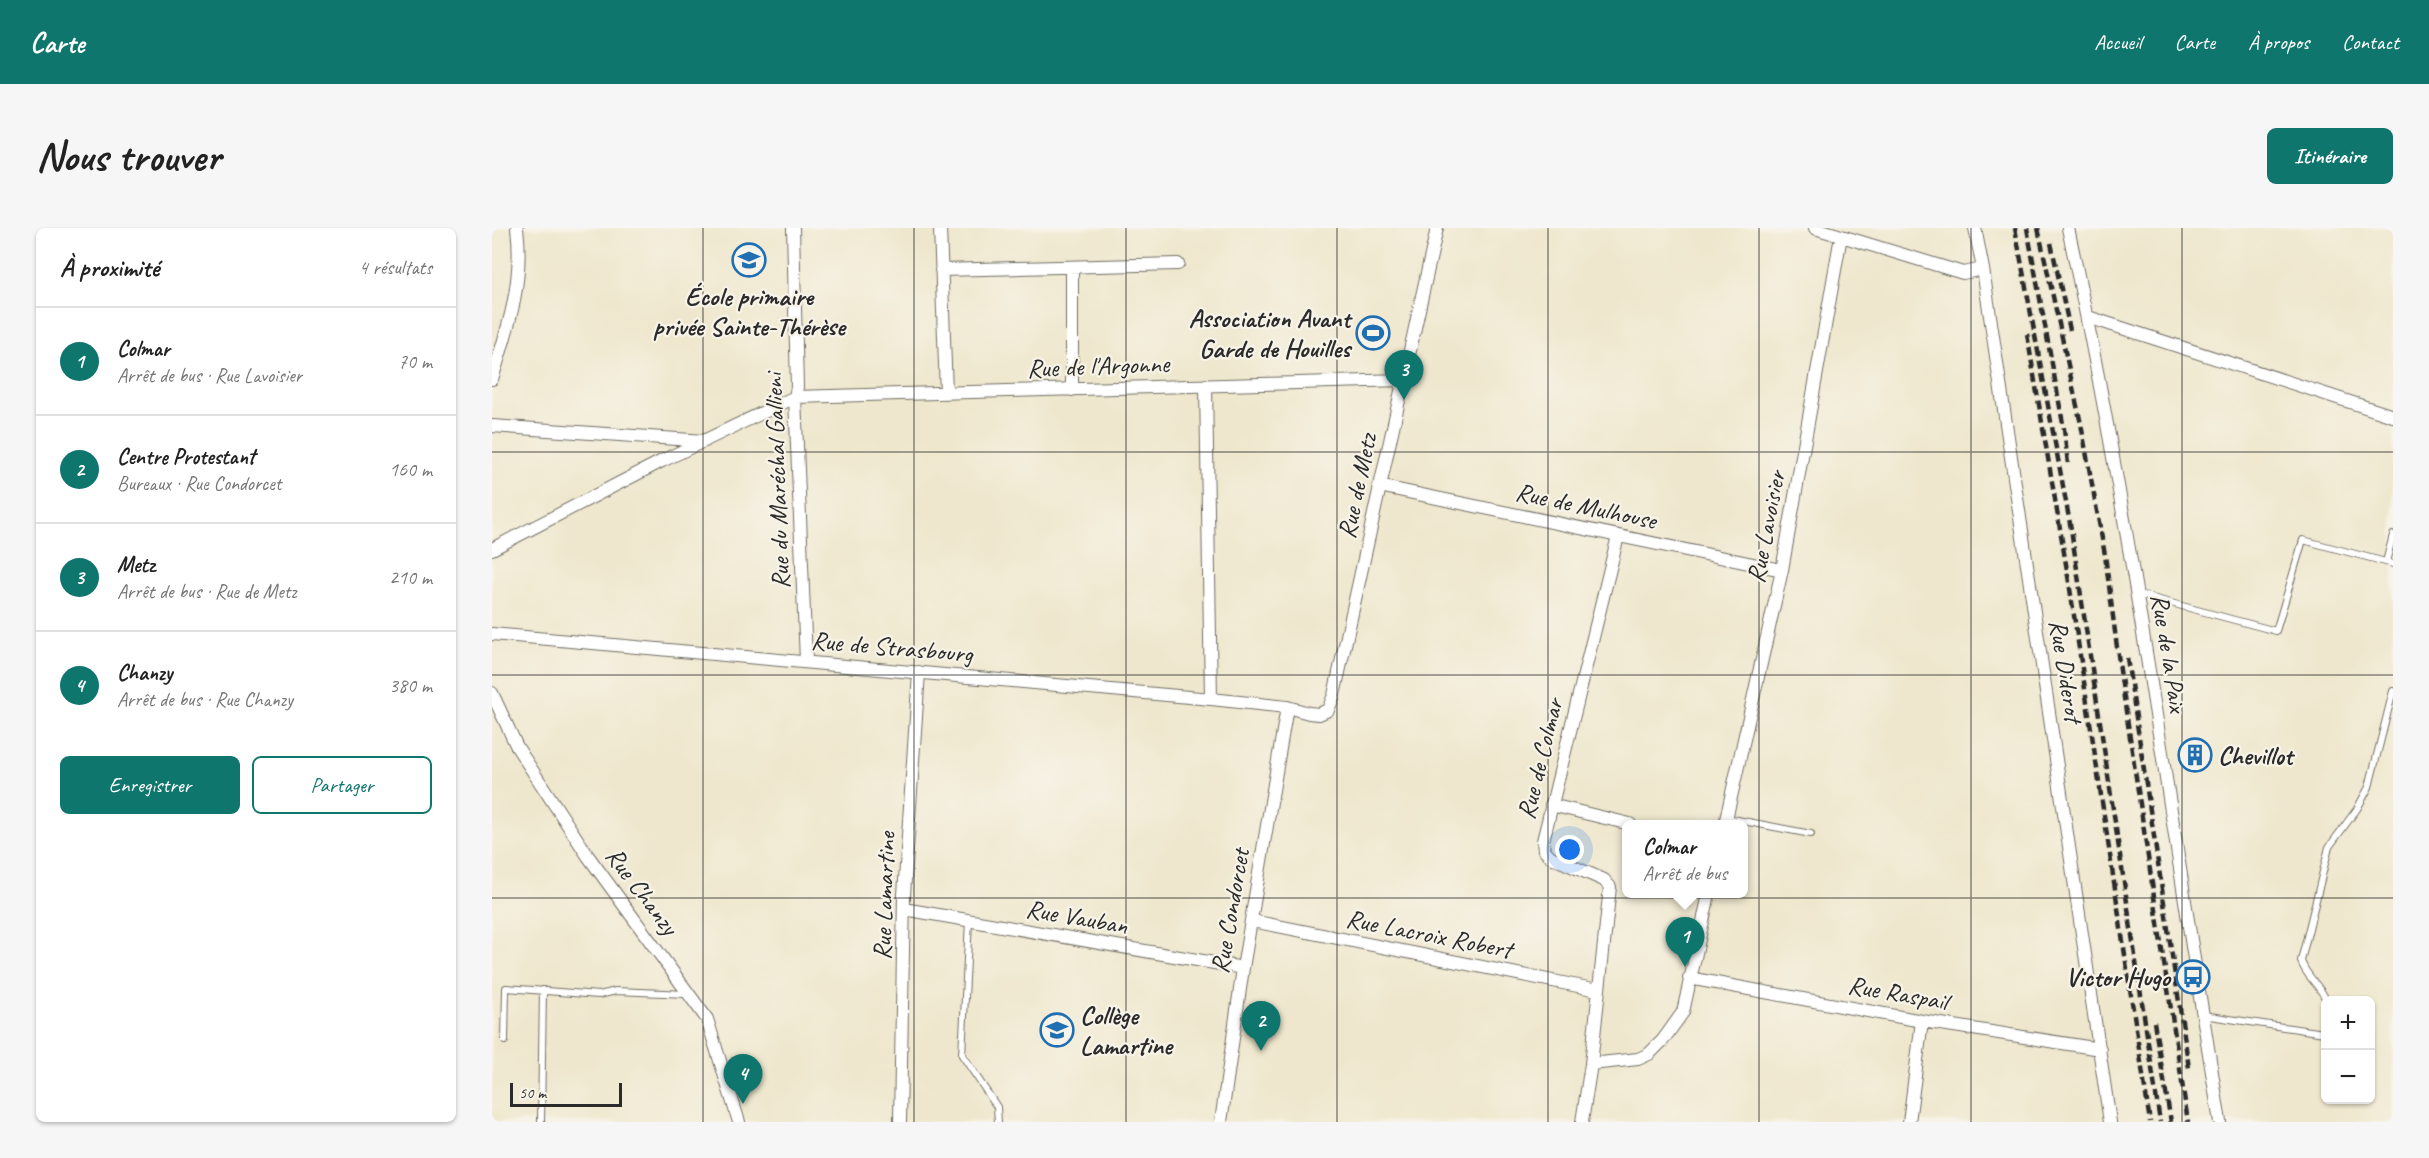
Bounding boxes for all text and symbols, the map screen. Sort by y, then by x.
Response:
text: Carte [30,25,85,60]
text: Accueil [2094,29,2142,55]
text: Carte [2175,29,2215,55]
text: À propos [2248,29,2309,55]
text: Contact [2342,29,2399,55]
button: Itinéraire [2267,128,2393,184]
text: Nous trouver [36,130,220,183]
school or university icon: École primaire privée Sainte-Thérèse [731,242,767,278]
text: À proximité [60,251,159,284]
text: 4 résultats [359,255,432,280]
place label: École primaire privée Sainte-Thérèse [653,280,847,343]
place label: Association Avant Garde de Houilles [1189,302,1353,365]
sports icon: Association Avant Garde de Houilles [1355,315,1391,351]
text: Colmar [117,335,170,363]
street label: Rue de l'Argonne [1026,347,1171,385]
text: 1 [75,349,84,374]
text: 70 m [398,349,432,374]
pin: 3 [1384,350,1424,400]
text: Arrêt de bus · Rue Lavoisier [117,363,302,388]
street label: Rue du Maréchal Gallieni [757,369,797,590]
street label: Rue de Metz [1330,429,1385,542]
text: Centre Protestant [117,443,255,471]
text: 2 [75,457,84,482]
text: 160 m [389,457,432,482]
street label: Rue Lavoisier [1739,466,1794,586]
text: Bureaux · Rue Condorcet [117,471,281,496]
street label: Rue de Mulhouse [1513,475,1662,538]
text: Metz [117,551,155,579]
text: 3 [75,565,84,590]
text: 210 m [389,565,432,590]
text: Arrêt de bus · Rue de Metz [117,579,297,604]
street label: Rue de la Paix [2143,591,2195,717]
street label: Rue Diderot [2042,617,2091,728]
street label: Rue de Strasbourg [810,624,976,671]
text: Chanzy [117,659,172,687]
text: 4 [75,673,84,698]
text: 380 m [389,673,432,698]
text: Arrêt de bus · Rue Chanzy [117,687,293,712]
street label: Rue de Colmar [1509,693,1571,823]
building icon: Chevillot [2177,737,2213,773]
place label: Chevillot [2218,739,2296,772]
button: Enregistrer [60,756,240,814]
button: Partager [252,756,432,814]
popup [1622,820,1748,898]
street label: Rue Lamartine [865,830,903,961]
text: Colmar [1643,833,1696,861]
your location [1555,835,1584,864]
street label: Rue Chanzy [598,841,687,943]
street label: Rue Condorcet [1203,844,1258,976]
text: Arrêt de bus [1643,861,1727,886]
street label: Rue Vauban [1024,892,1131,942]
street label: Rue Lacroix Robert [1344,902,1518,967]
pin: 1 [1666,918,1704,967]
bus stop icon: Victor Hugo [2175,959,2211,995]
place label: Victor Hugo [2066,961,2172,994]
street label: Rue Raspail [1846,968,1955,1019]
map controls [2321,996,2375,1104]
button: + [2321,996,2375,1050]
place label: Collège Lamartine [1080,999,1174,1062]
pin: 2 [1242,1002,1280,1051]
school or university icon: Collège Lamartine [1039,1012,1075,1048]
button: − [2321,1050,2375,1104]
pin: 4 [724,1054,762,1104]
scale bar [510,1080,622,1108]
text: 50 m [519,1083,546,1103]

